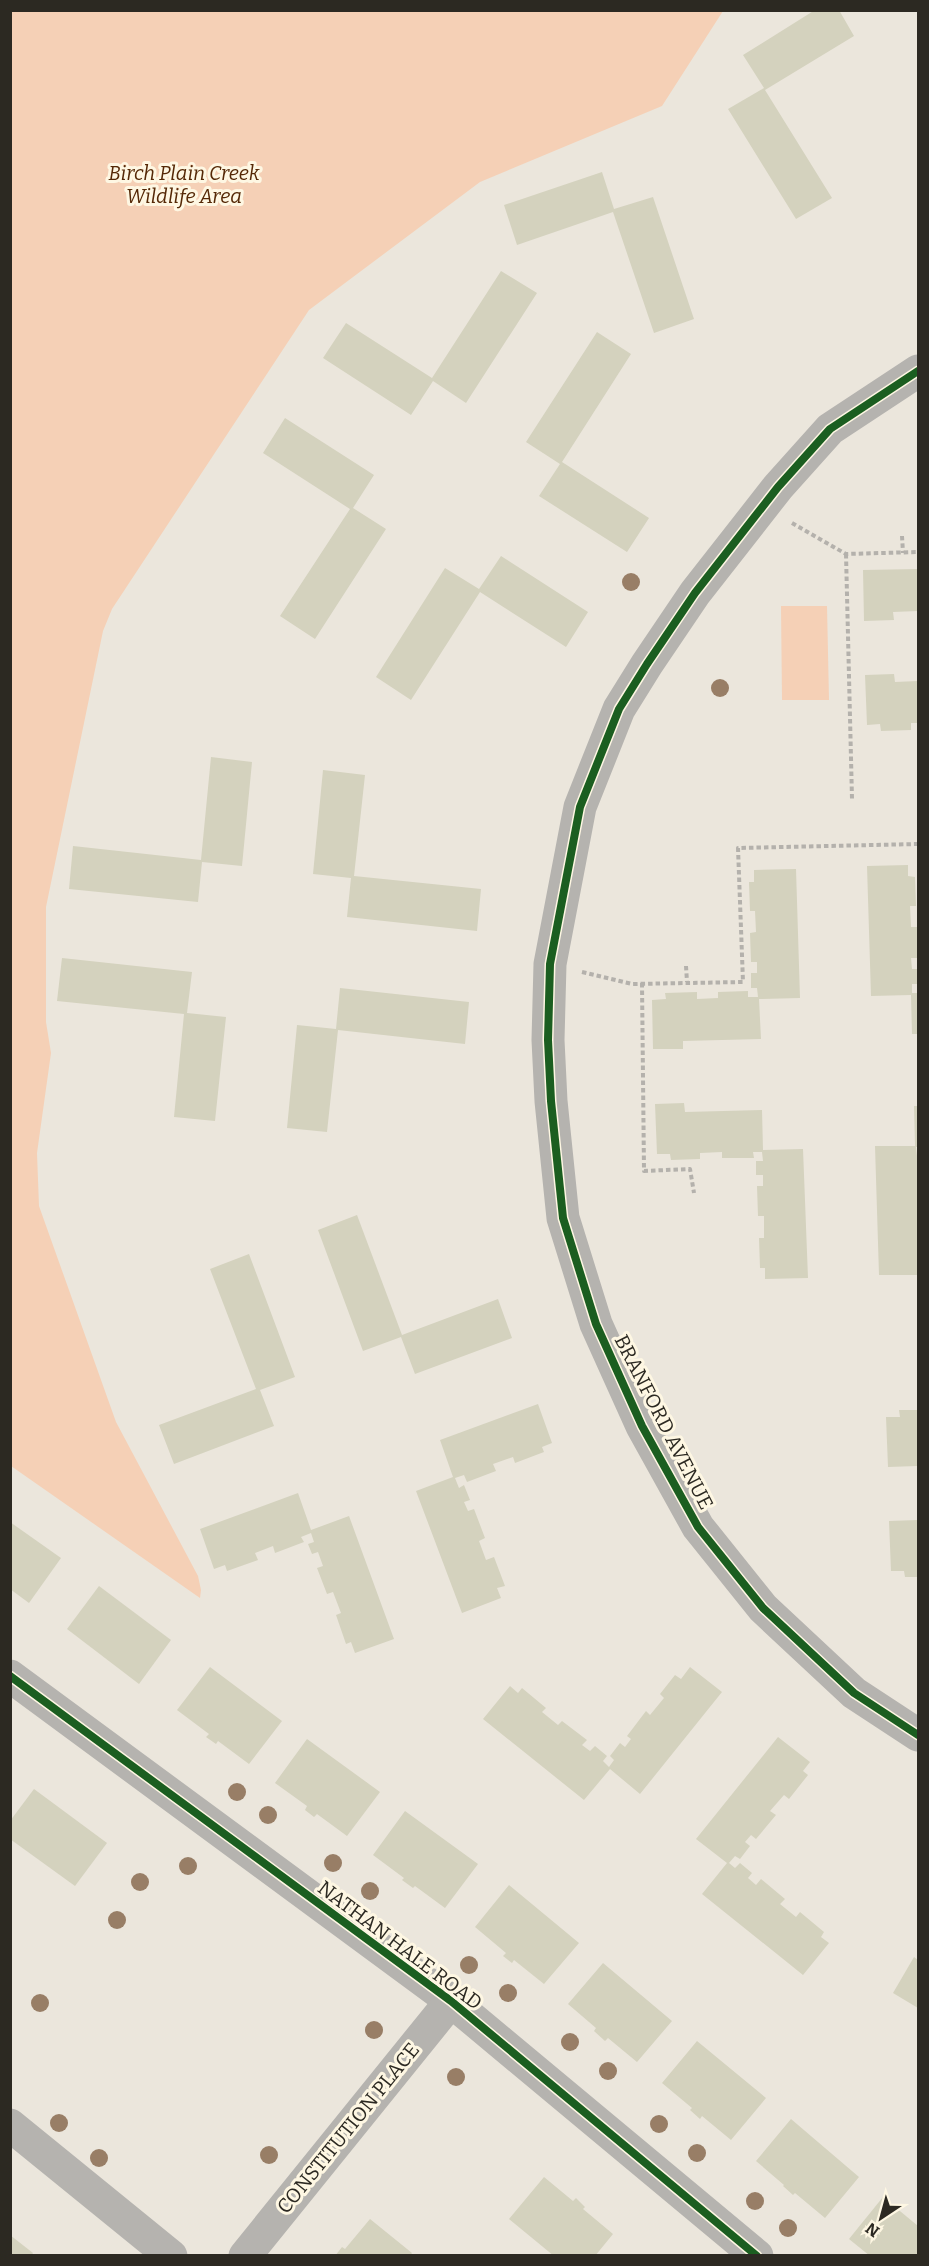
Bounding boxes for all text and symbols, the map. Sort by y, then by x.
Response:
park label: Birch Plain Creek Wildlife Area [108,161,260,209]
street label: BRANFORD AVENUE [610,1331,718,1513]
street label: NATHAN HALE ROAD [313,1875,487,2015]
street label: CONSTITUTION PLACE [272,2038,424,2218]
north arrow [851,2188,911,2248]
text: N [862,2218,883,2241]

